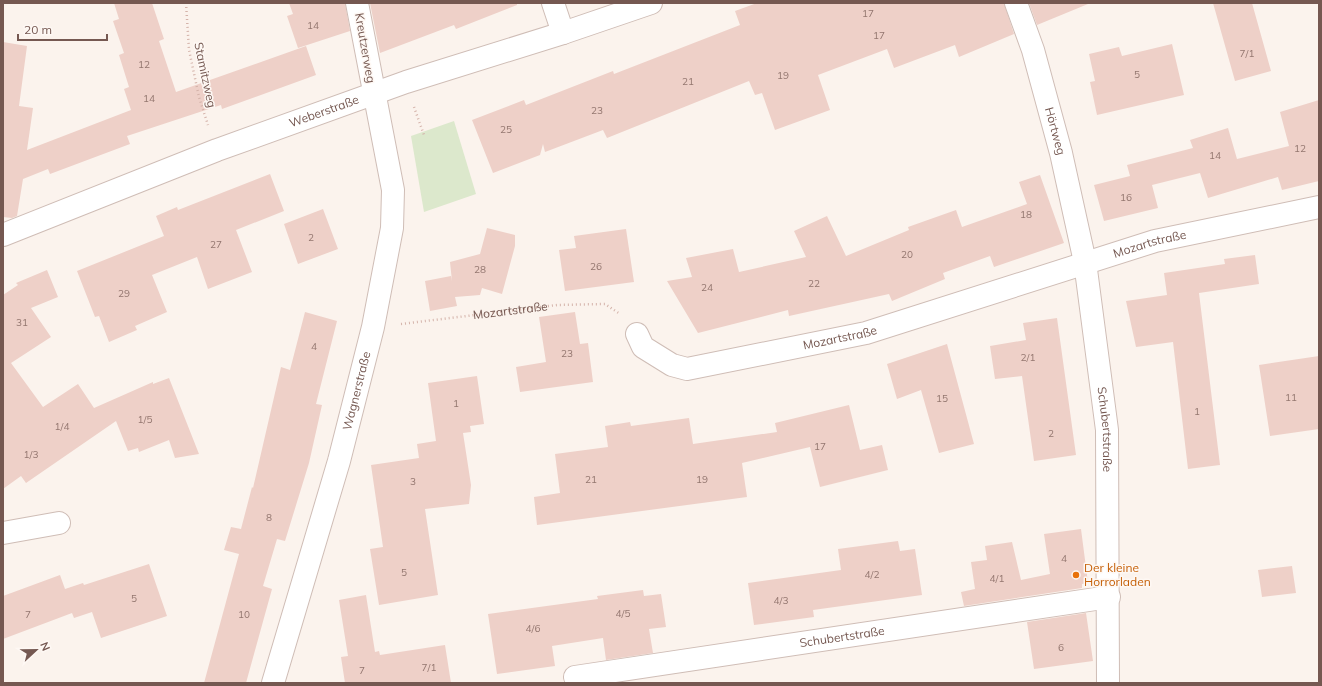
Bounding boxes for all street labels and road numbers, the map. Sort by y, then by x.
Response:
street label: Kreutzerweg [352,12,379,84]
street label: Stamitzweg [191,41,220,109]
street label: Weberstraße [287,92,361,130]
street label: Hörtweg [1042,105,1069,157]
street label: Mozartstraße [1111,227,1187,261]
street label: Mozartstraße [472,298,548,322]
street label: Mozartstraße [802,322,879,353]
street label: Wagnerstraße [339,350,374,432]
street label: Schubertstraße [1094,386,1115,472]
street label: Schubertstraße [798,623,885,650]

